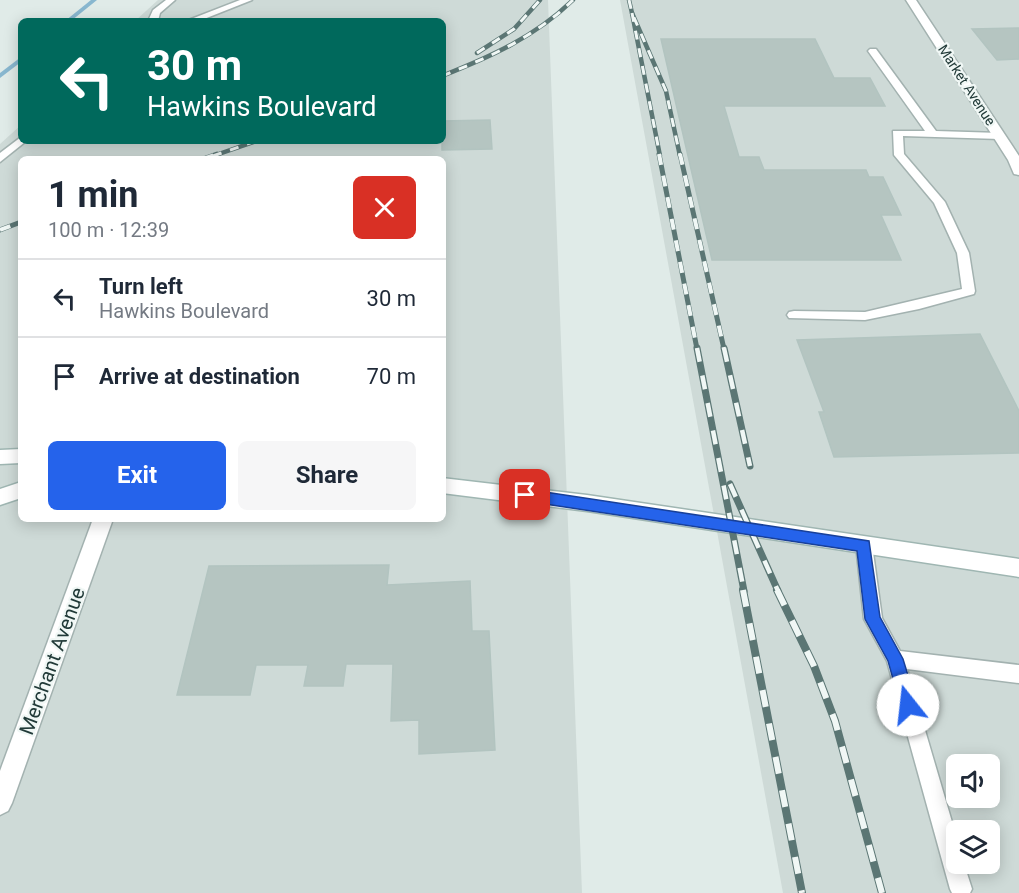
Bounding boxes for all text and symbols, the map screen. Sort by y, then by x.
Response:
text: 30 m [147,41,242,90]
icon: left [48,42,126,120]
street label: Market Avenue [935,42,999,128]
text: Hawkins Boulevard [147,91,377,123]
text: 1 min [48,174,139,216]
button: close [353,176,416,239]
text: 100 m · 12:39 [48,218,169,242]
text: Turn left [99,274,183,299]
icon: left [48,282,81,315]
text: 30 m [367,286,416,311]
text: Hawkins Boulevard [99,299,269,323]
icon: arrive [48,360,81,393]
text: Arrive at destination [99,364,300,389]
text: 70 m [367,364,416,389]
button: Exit [48,441,226,510]
button: Share [238,441,416,510]
pin [499,469,550,520]
icon: arrive [508,478,541,511]
street label: Merchant Avenue [14,584,90,738]
position arrow [876,673,940,737]
map controls [946,754,1000,874]
button: sound [946,754,1000,808]
button: layers [946,820,1000,874]

